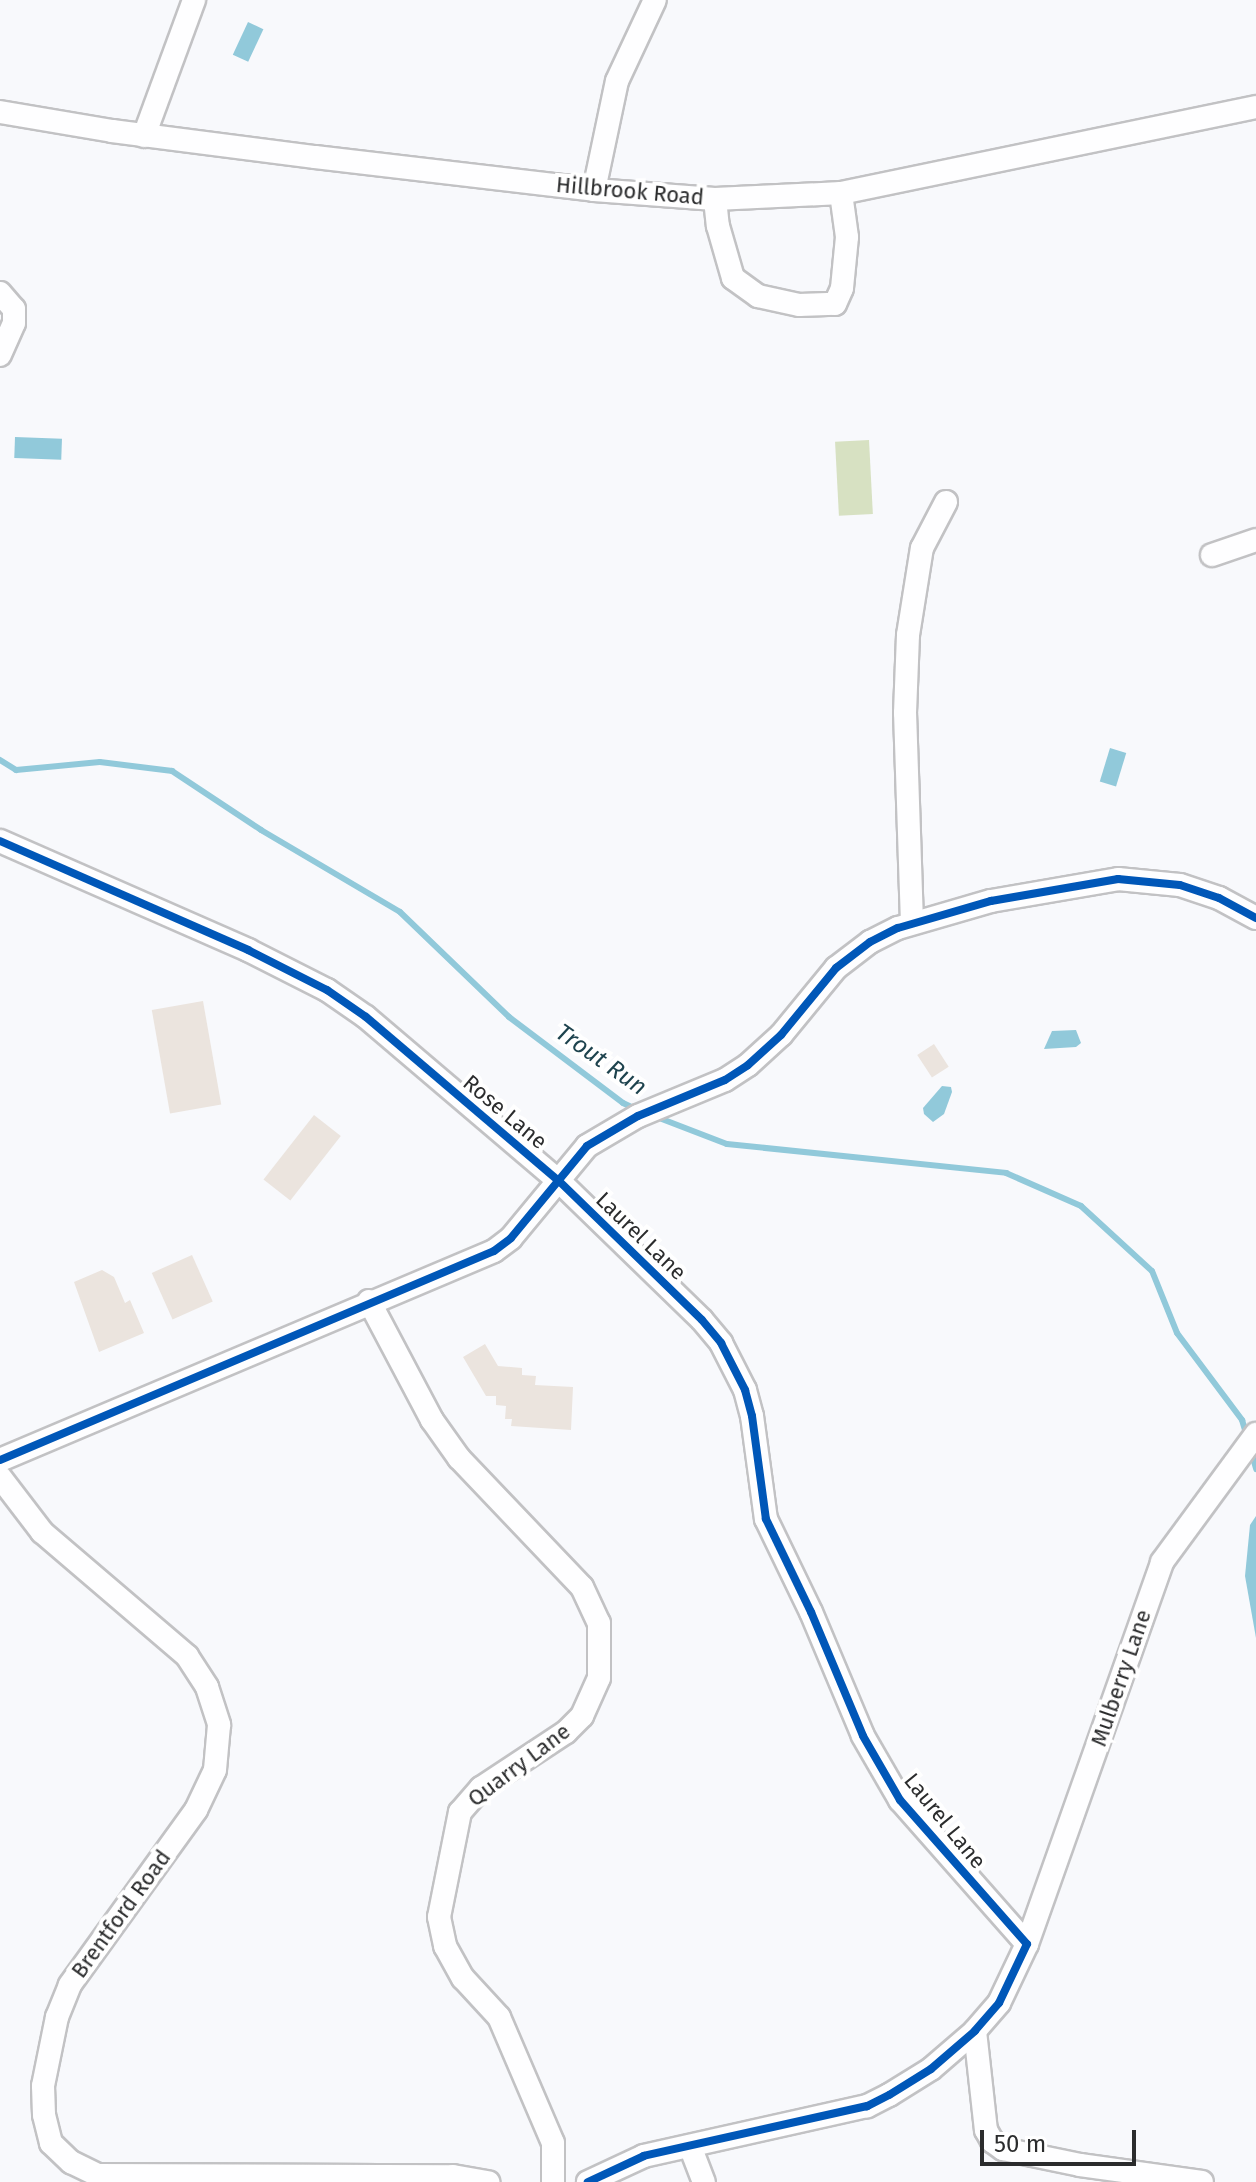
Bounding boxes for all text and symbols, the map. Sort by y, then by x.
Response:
street label: Hillbrook Road [555,171,705,211]
water label: Trout Run [550,1018,652,1102]
street label: Rose Lane [458,1069,552,1155]
street label: Laurel Lane [590,1186,692,1286]
street label: Mulberry Lane [1085,1606,1157,1750]
street label: Quarry Lane [463,1718,575,1812]
street label: Laurel Lane [898,1768,992,1874]
street label: Brentford Road [66,1845,176,1983]
scale bar [984,2114,1140,2164]
text: 50 m [994,2130,1046,2158]

